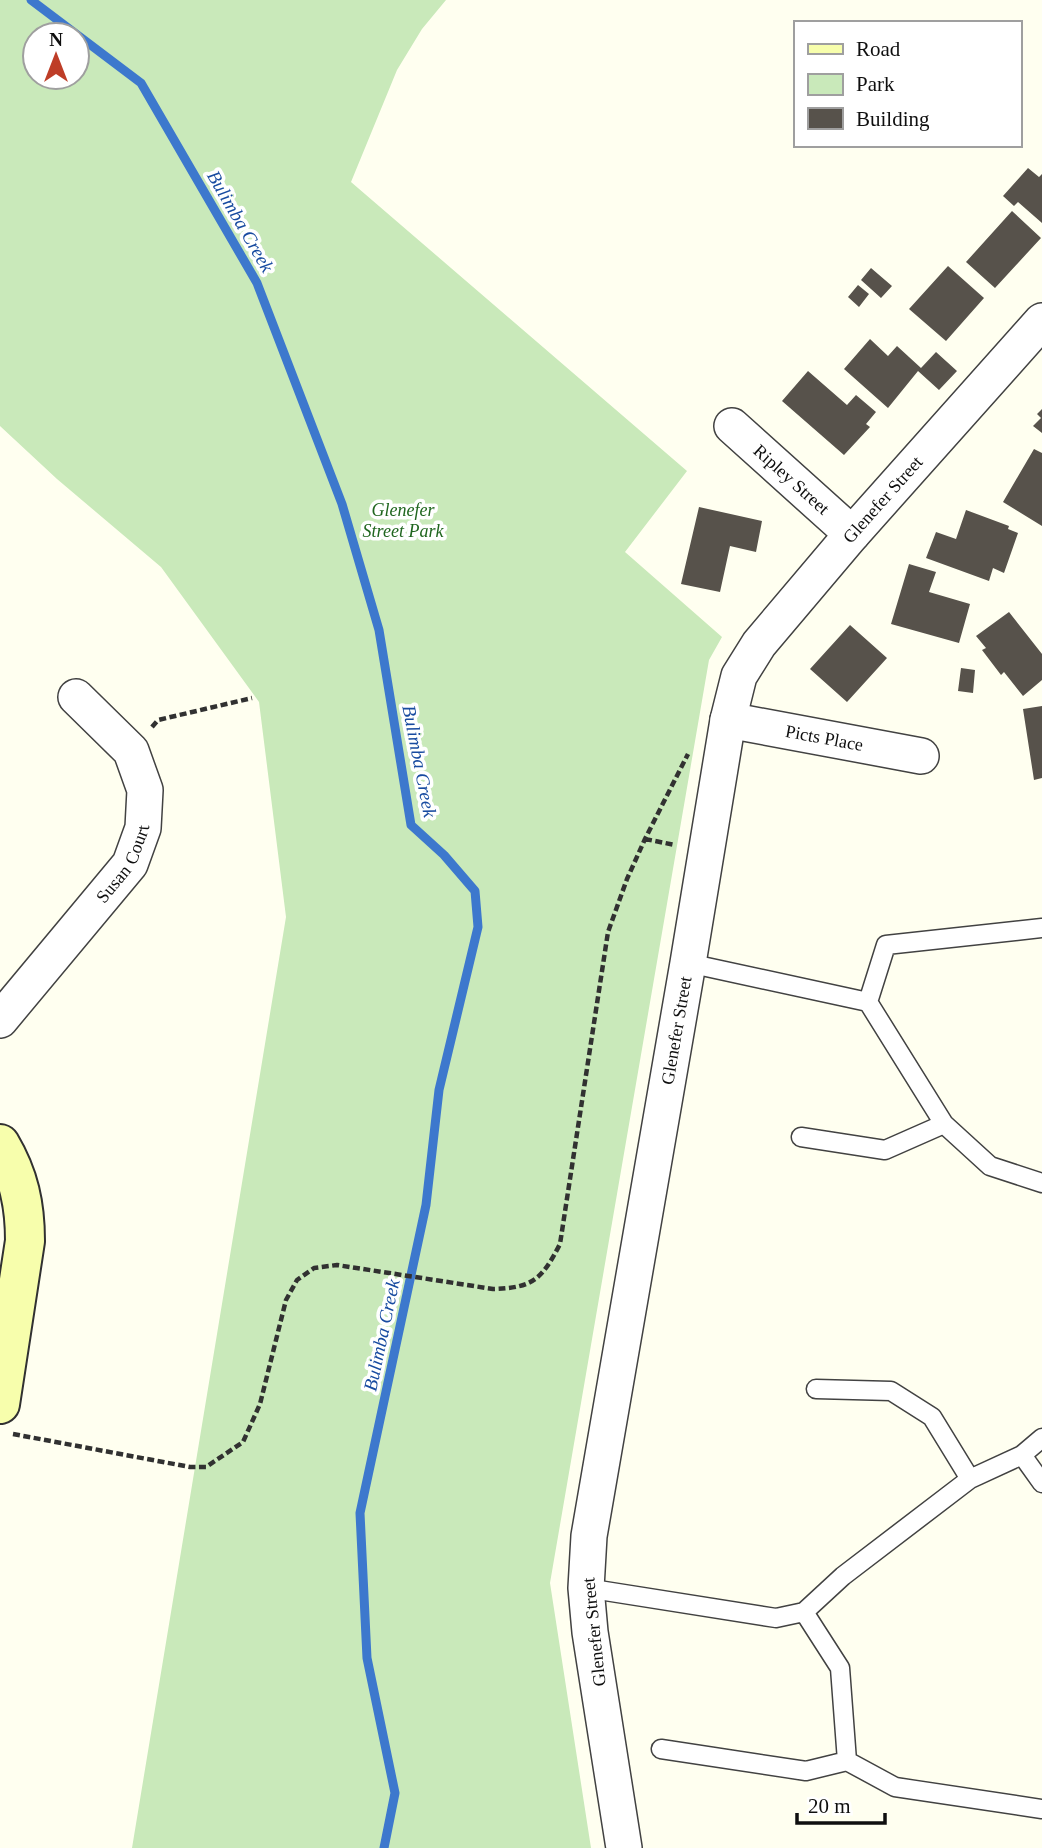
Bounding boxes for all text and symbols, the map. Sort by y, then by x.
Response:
north arrow [21,21,91,91]
legend [794,21,1021,147]
text: N [49,29,63,50]
text: Road [856,37,901,61]
text: Park [856,72,895,96]
text: Building [856,107,930,131]
water label: Bulimba Creek [203,167,278,276]
street label: Ripley Street [750,440,833,519]
street label: Glenefer Street [839,452,927,547]
park label: Glenefer Street Park [363,500,444,541]
water label: Bulimba Creek [398,703,441,820]
street label: Picts Place [784,721,865,755]
street label: Susan Court [92,825,153,907]
street label: Glenefer Street [657,975,696,1086]
water label: Bulimba Creek [359,1277,404,1393]
street label: Glenefer Street [578,1577,610,1687]
scale bar [797,1782,884,1826]
text: 20 m [808,1794,851,1818]

